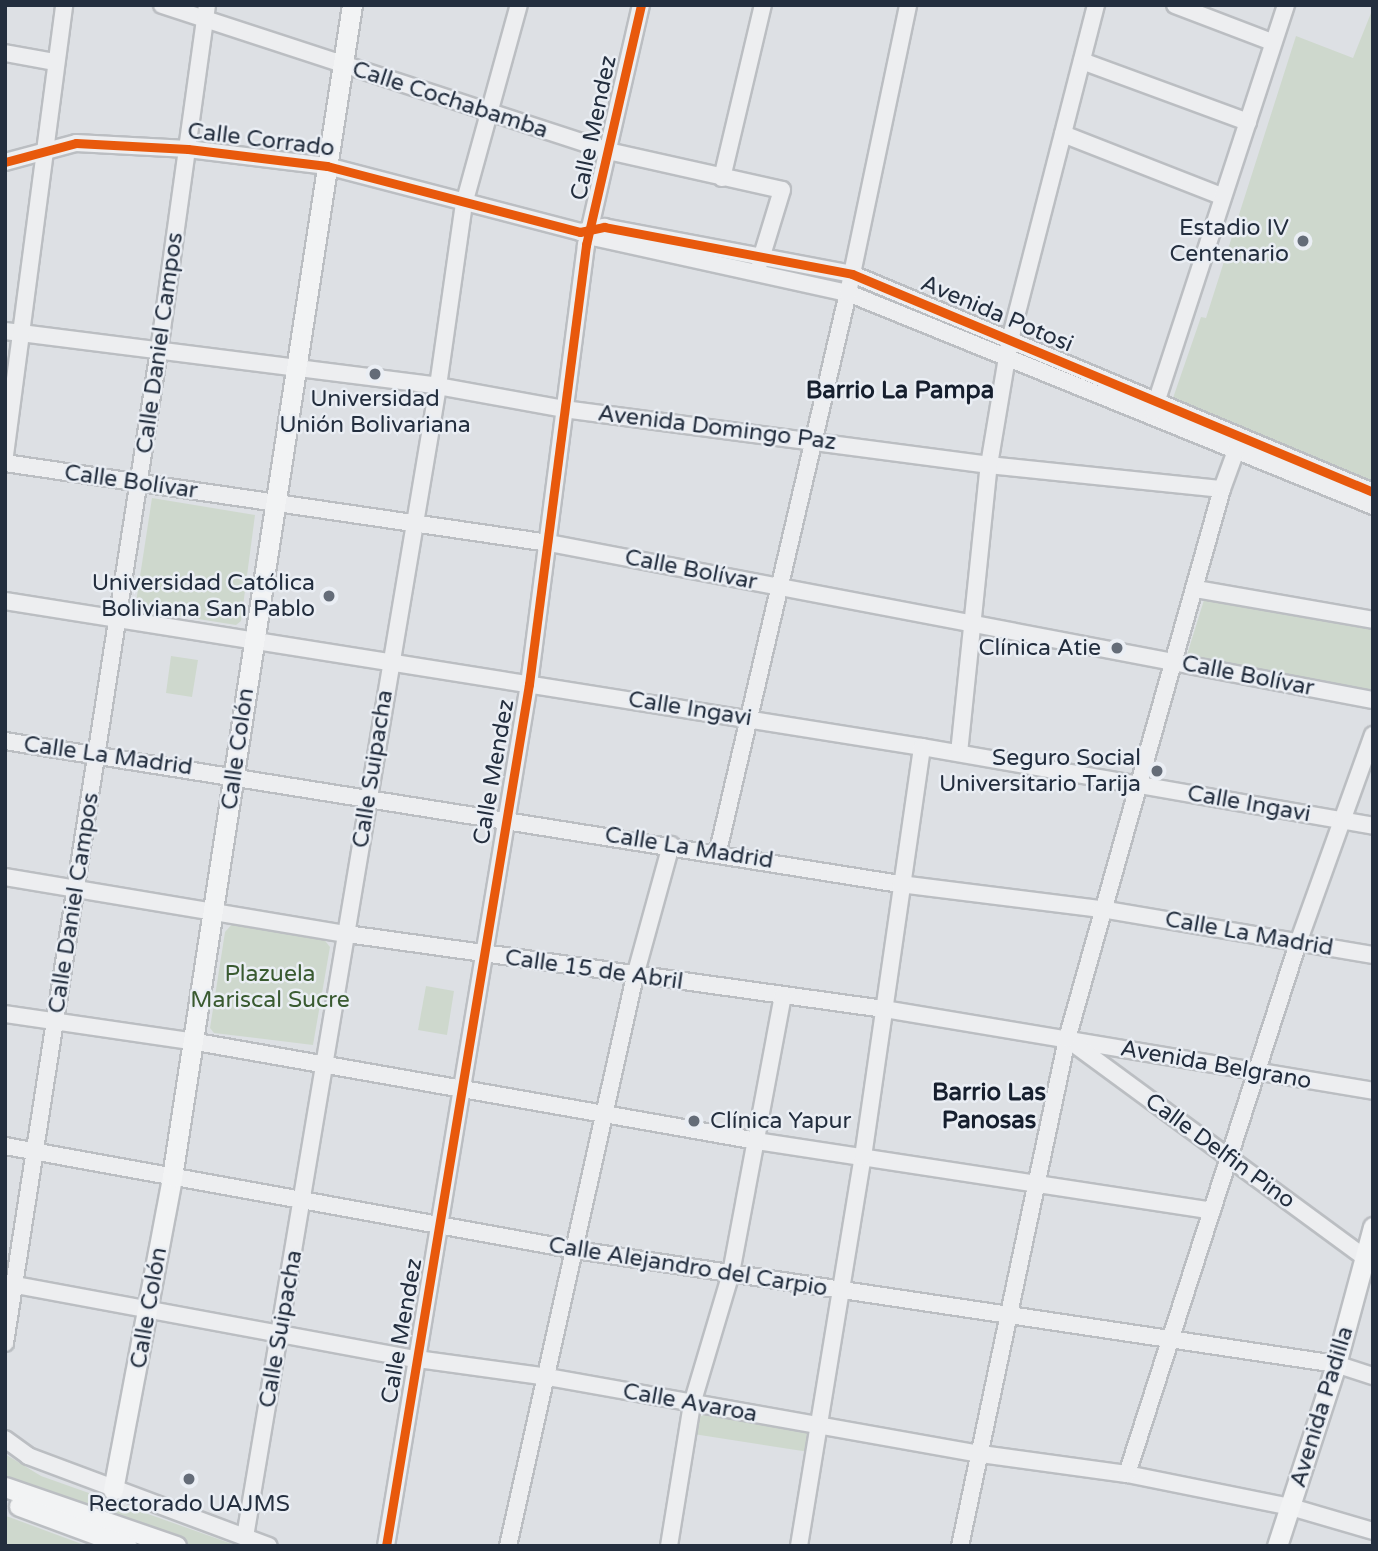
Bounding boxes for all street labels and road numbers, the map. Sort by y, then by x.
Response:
street label: Calle Mendez [565,53,623,203]
street label: Calle Cochabamba [349,55,551,145]
street label: Calle Corrado [186,117,336,163]
street label: Calle Daniel Campos [131,230,189,456]
street label: Avenida Potosi [917,269,1077,359]
street label: Avenida Domingo Paz [596,400,838,456]
street label: Calle Bolívar [63,459,199,505]
street label: Calle Bolívar [622,544,760,596]
street label: Calle Bolívar [1179,650,1317,702]
street label: Calle Colón [216,686,260,812]
street label: Calle Ingavi [626,686,754,732]
street label: Calle Suipacha [347,688,399,850]
street label: Calle Mendez [468,697,520,847]
street label: Calle La Madrid [22,730,194,782]
street label: Calle Ingavi [1185,780,1313,828]
street label: Calle Daniel Campos [43,791,105,1015]
street label: Calle La Madrid [603,821,775,875]
street label: Calle La Madrid [1163,906,1335,962]
street label: Calle 15 de Abril [503,944,685,996]
street label: Avenida Belgrano [1118,1035,1314,1095]
street label: Calle Delfin Pino [1140,1087,1300,1215]
street label: Calle Alejandro del Carpio [547,1231,829,1303]
street label: Calle Colón [125,1245,173,1371]
street label: Calle Suipacha [254,1248,308,1410]
street label: Calle Mendez [376,1256,428,1406]
street label: Avenida Padilla [1284,1323,1360,1491]
street label: Calle Avaroa [621,1378,759,1428]

